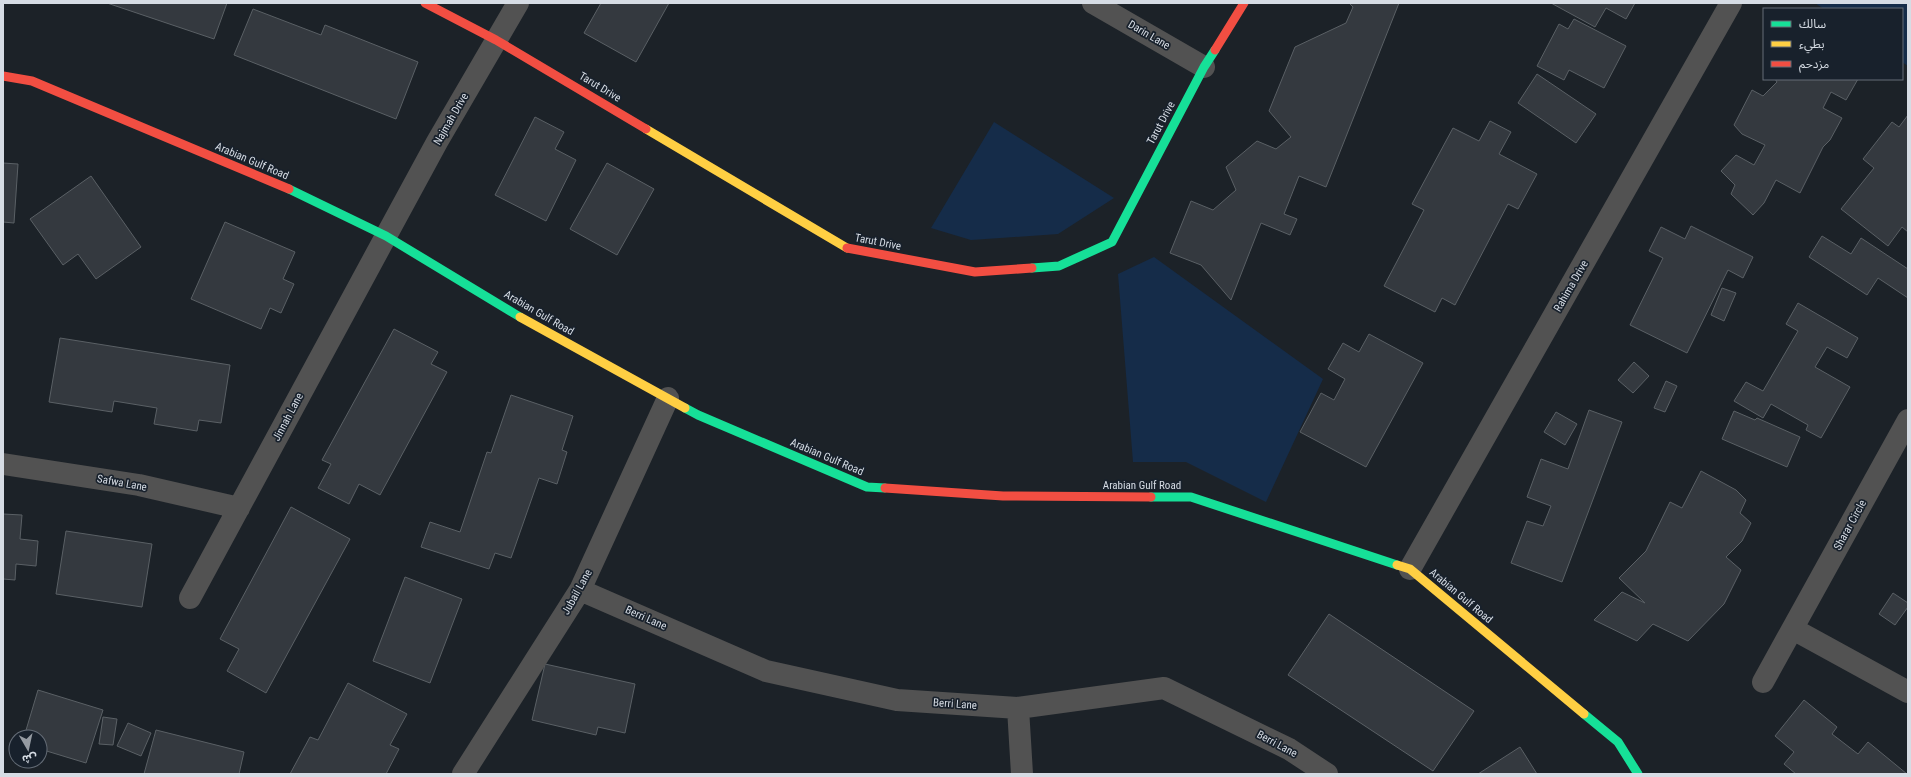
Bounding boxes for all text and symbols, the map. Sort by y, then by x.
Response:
legend [1763,8,1903,80]
text: سالك [1799,17,1826,31]
street label: Darin Lane [1126,18,1172,52]
text: بطيء [1799,37,1825,54]
text: مزدحم [1799,57,1829,73]
street label: Tarut Drive [577,69,623,105]
street label: Najmah Drive [431,91,471,147]
street label: Tarut Drive [1144,99,1178,147]
street label: Arabian Gulf Road [213,140,291,182]
street label: Tarut Drive [854,231,902,253]
street label: Rahima Drive [1551,258,1591,314]
street label: Arabian Gulf Road [502,288,576,338]
street label: Jinnah Lane [270,391,306,443]
street label: Arabian Gulf Road [788,436,866,478]
street label: Safwa Lane [96,472,148,494]
street label: Arabian Gulf Road [1103,479,1181,492]
street label: Sharar Circle [1831,498,1869,552]
street label: Arabian Gulf Road [1427,566,1495,626]
street label: Jubail Lane [559,567,595,617]
street label: Berri Lane [623,603,669,633]
street label: Berri Lane [933,696,977,712]
street label: Berri Lane [1255,728,1299,760]
north arrow [8,729,48,769]
text: ش [21,751,38,766]

